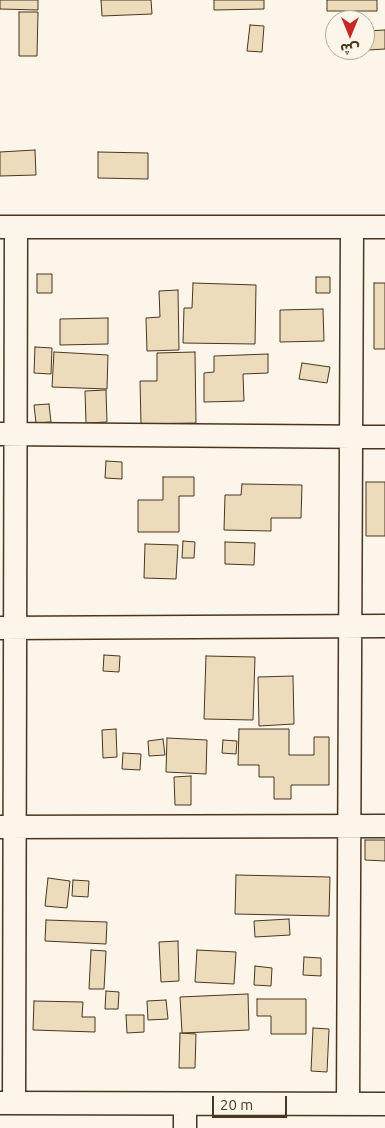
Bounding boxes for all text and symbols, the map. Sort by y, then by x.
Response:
north arrow [325,10,375,60]
text: ش [340,41,360,57]
scale bar [215,1086,290,1118]
text: 20 m [220,1096,253,1113]

